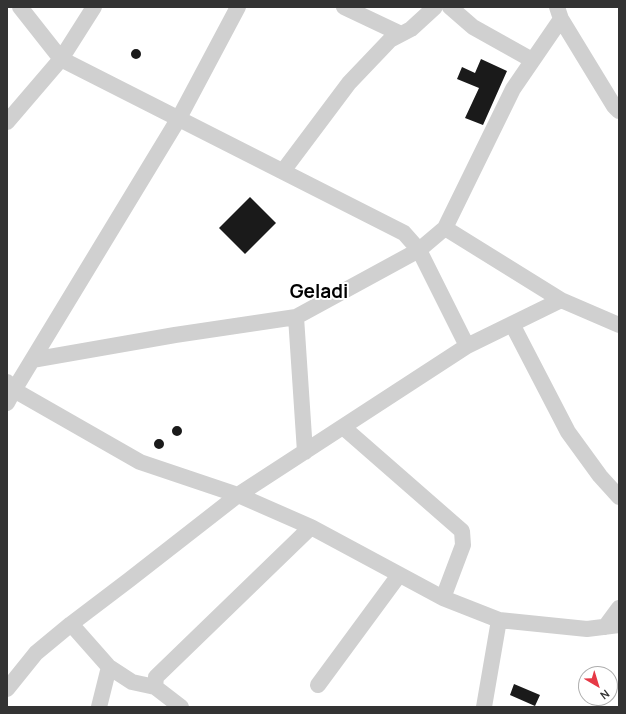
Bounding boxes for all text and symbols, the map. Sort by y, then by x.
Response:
district label: Geladi [290,282,348,304]
north arrow [578,666,618,706]
text: N [597,687,613,703]

